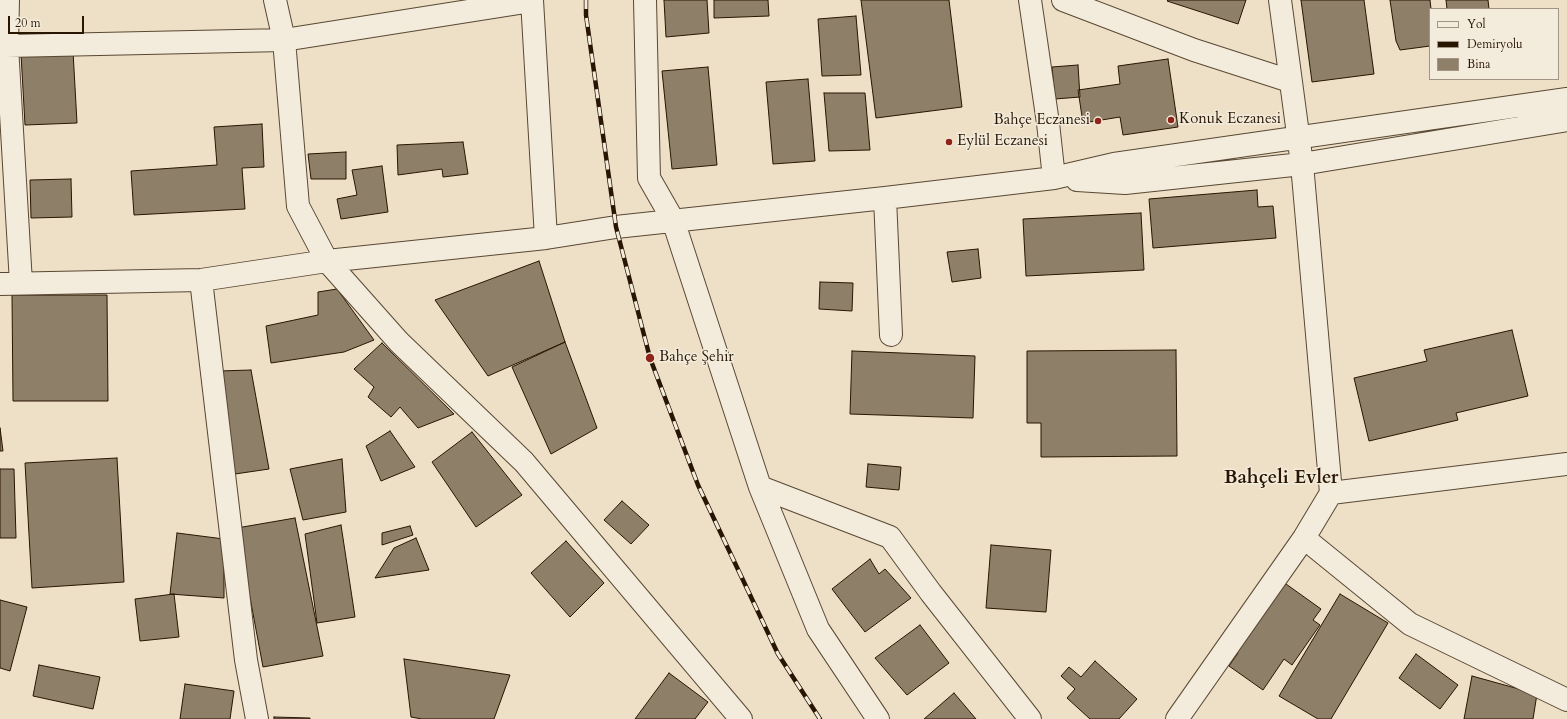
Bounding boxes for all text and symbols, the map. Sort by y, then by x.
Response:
scale bar [10,8,86,34]
legend [1429,8,1559,80]
text: 20 m [15,15,41,31]
text: Yol [1467,16,1486,32]
text: Demiryolu [1467,36,1523,52]
text: Bina [1467,56,1491,72]
place label: Konuk Eczanesi [1179,111,1281,129]
place label: Bahçe Eczanesi [994,112,1090,130]
marker: Konuk Eczanesi [1166,115,1176,125]
marker: Bahçe Eczanesi [1093,116,1103,126]
place label: Eylül Eczanesi [957,133,1048,151]
marker: Eylül Eczanesi [944,137,954,147]
place label: Bahçe Şehir [659,349,734,367]
marker: Bahçe Şehir [644,352,656,364]
district label: Bahçeli Evler [1224,468,1338,490]

